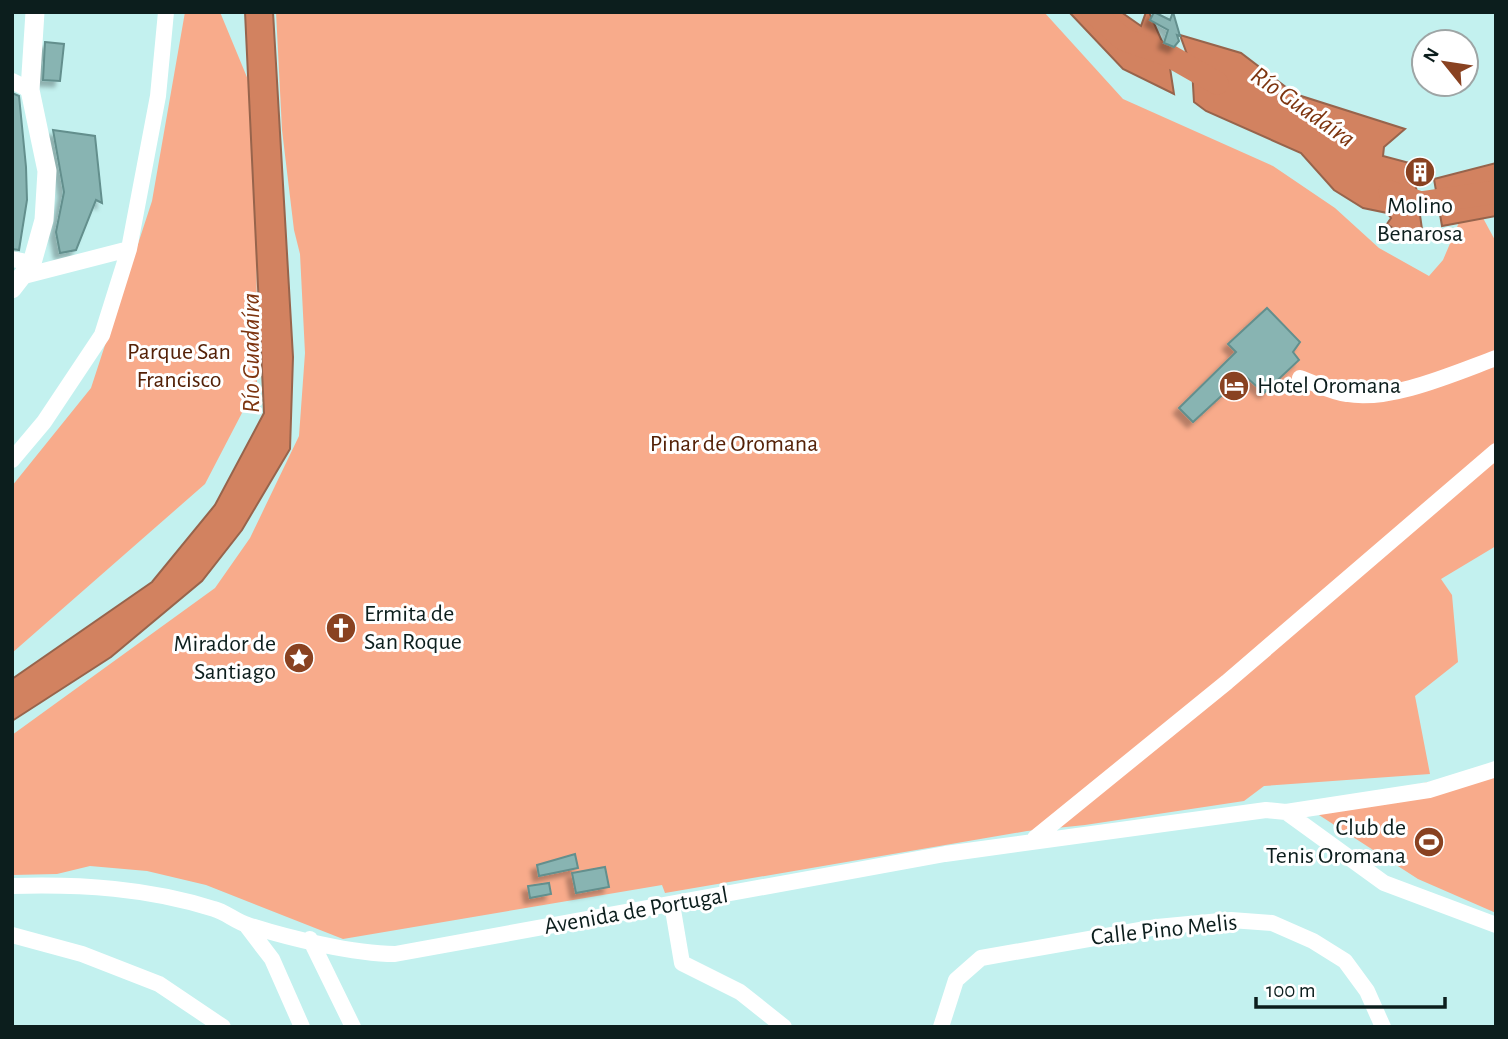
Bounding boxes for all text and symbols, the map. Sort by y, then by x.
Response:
north arrow [1410,28,1480,98]
text: N [1420,45,1443,66]
water label: Río Guadaíra [1246,62,1360,152]
building icon: Molino Benarosa [1403,155,1437,189]
place label: Molino Benarosa [1377,194,1463,246]
water label: Río Guadaíra [238,293,264,413]
park label: Parque San Francisco [127,340,231,392]
hotel icon: Hotel Oromana [1217,369,1251,403]
place label: Hotel Oromana [1257,374,1401,398]
park label: Pinar de Oromana [650,432,818,456]
place label: Ermita de San Roque [364,602,462,654]
church icon: Ermita de San Roque [324,611,358,645]
place label: Mirador de Santiago [173,632,276,684]
place icon: Mirador de Santiago [282,641,316,675]
place label: Club de Tenis Oromana [1266,816,1406,868]
sports icon: Club de Tenis Oromana [1412,825,1446,859]
street label: Avenida de Portugal [542,883,730,939]
street label: Calle Pino Melis [1090,910,1238,950]
scale bar [1256,965,1445,1009]
text: 100 m [1266,980,1316,1001]

